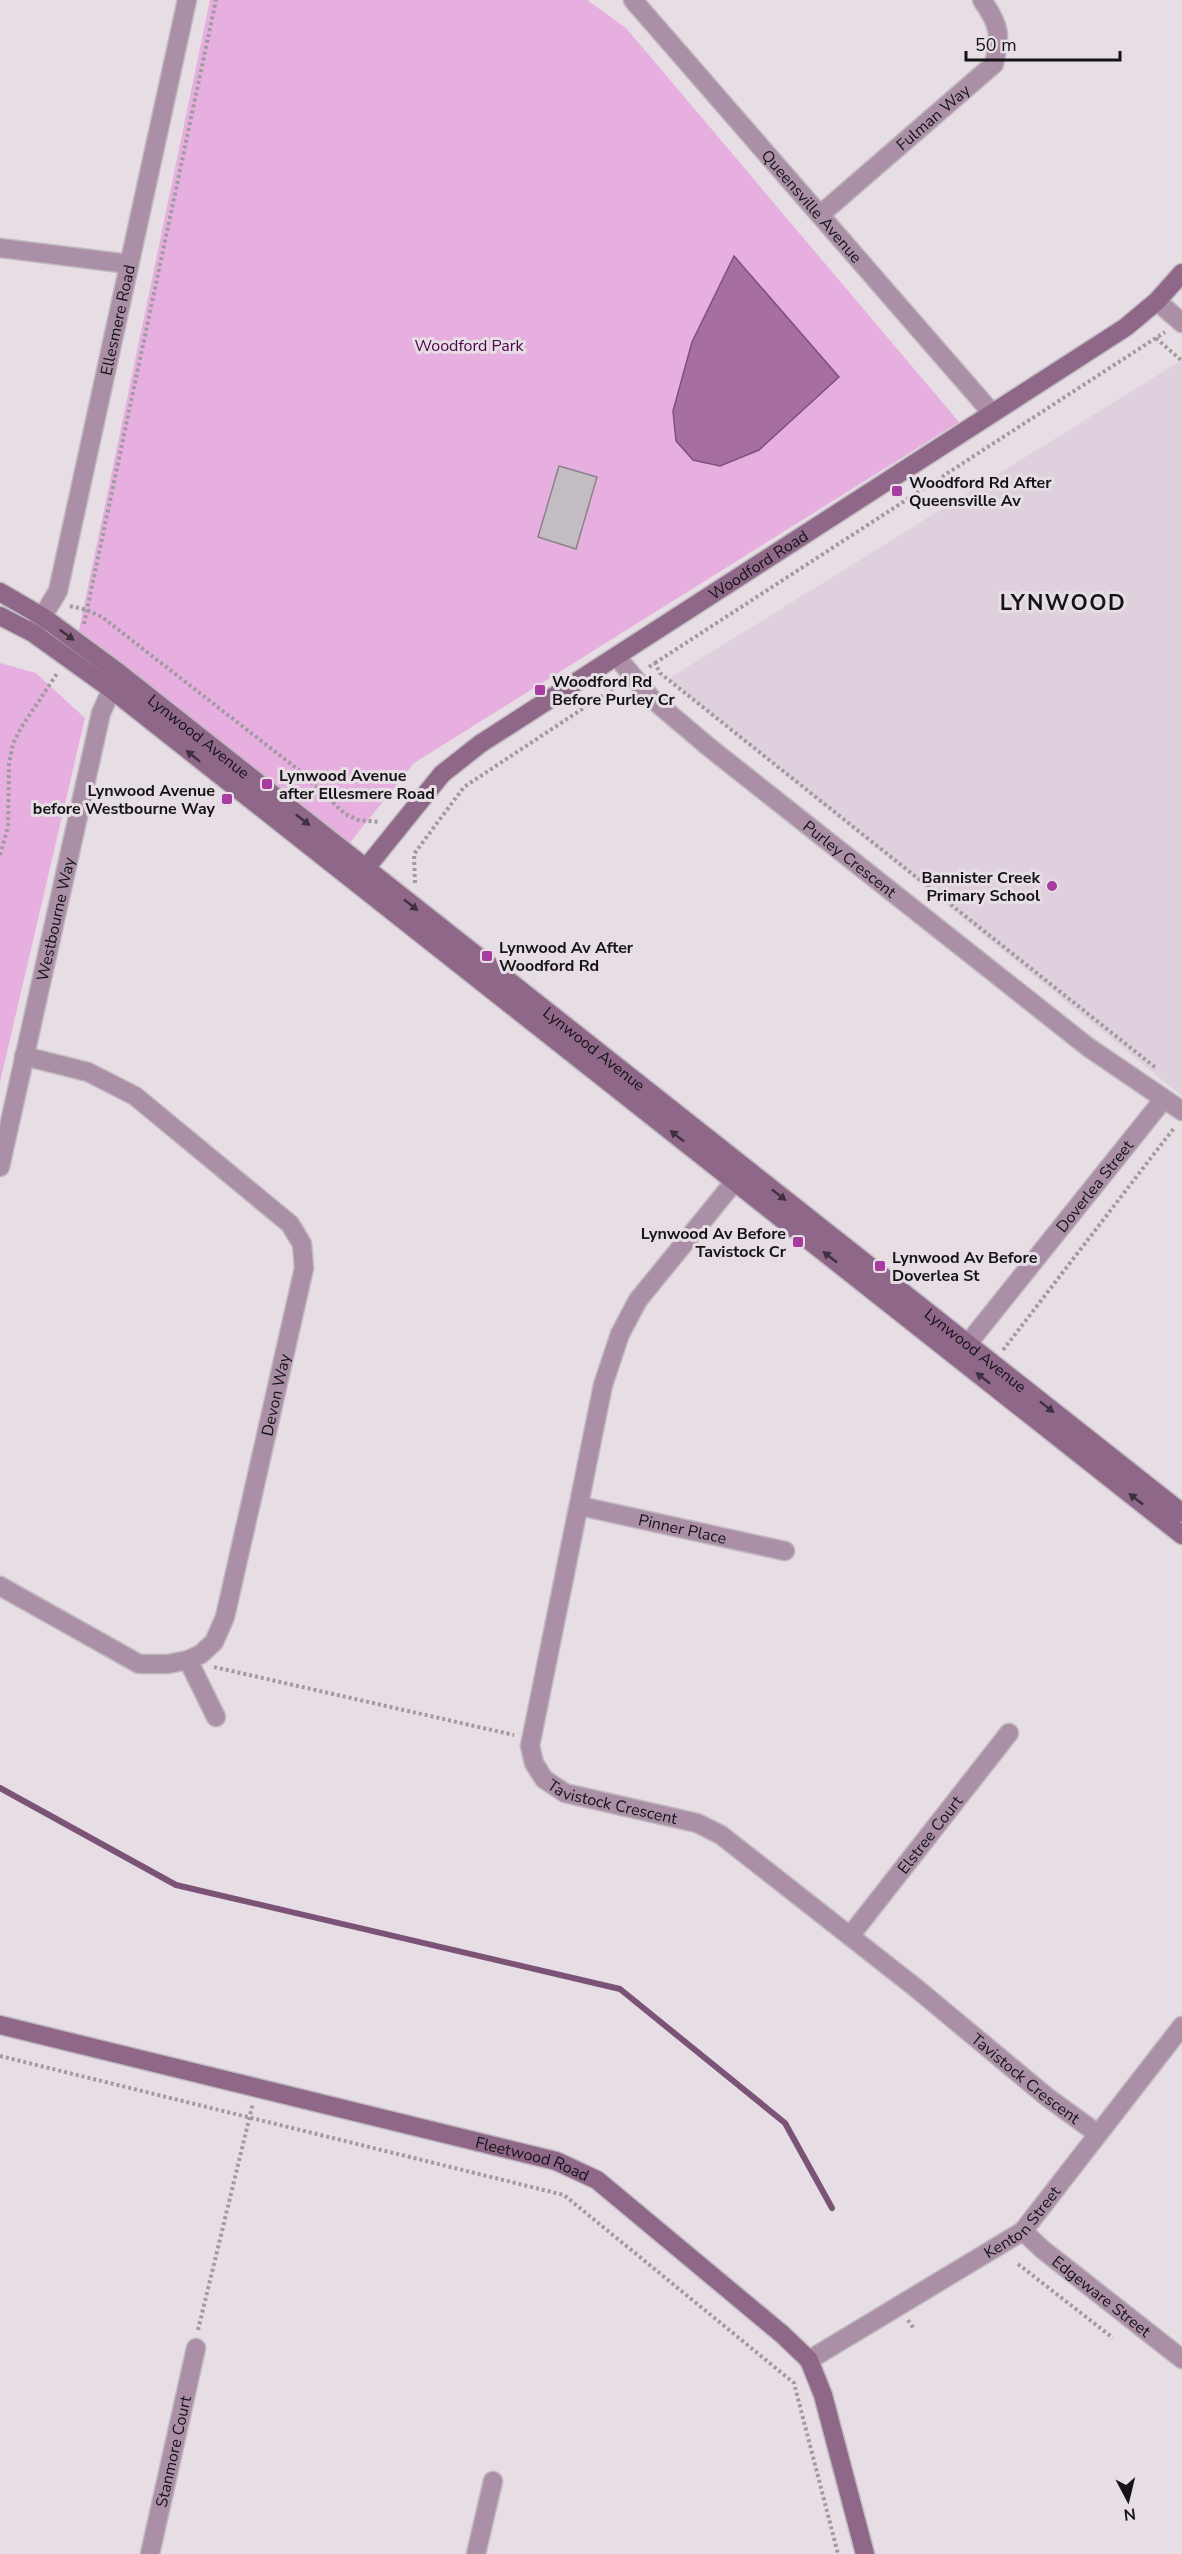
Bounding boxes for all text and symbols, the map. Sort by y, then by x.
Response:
scale bar [966,24,1120,62]
text: 50 m [975,33,1017,57]
street label: Fulman Way [892,79,976,156]
street label: Queensville Avenue [756,145,867,268]
street label: Ellesmere Road [95,263,141,377]
park label: Woodford Park [415,335,524,357]
place label: Woodford Rd After Queensville Av [909,472,1052,512]
marker: Woodford Rd After Queensville Av [890,484,904,498]
street label: Woodford Road [705,525,812,606]
district label: LYNWOOD [1000,588,1126,618]
one-way arrow [58,629,74,641]
place label: Woodford Rd Before Purley Cr [552,671,676,711]
marker: Woodford Rd Before Purley Cr [533,683,547,697]
street label: Lynwood Avenue [143,690,254,784]
one-way arrow [186,750,201,763]
place label: Lynwood Avenue after Ellesmere Road [279,765,435,805]
marker: Lynwood Avenue after Ellesmere Road [260,777,274,791]
place label: Lynwood Avenue before Westbourne Way [33,780,216,820]
marker: Lynwood Avenue before Westbourne Way [220,792,234,806]
one-way arrow [295,813,311,826]
street label: Purley Crescent [798,816,901,903]
street label: Westbourne Way [32,854,81,983]
place label: Bannister Creek Primary School [921,867,1040,907]
marker: Bannister Creek Primary School [1045,879,1059,893]
one-way arrow [403,899,419,912]
place label: Lynwood Av After Woodford Rd [499,937,634,977]
marker: Lynwood Av After Woodford Rd [480,949,494,963]
street label: Lynwood Avenue [538,1002,649,1097]
one-way arrow [669,1130,685,1143]
street label: Doverlea Street [1051,1135,1139,1237]
one-way arrow [771,1188,786,1200]
place label: Lynwood Av Before Tavistock Cr [641,1223,787,1263]
marker: Lynwood Av Before Tavistock Cr [791,1235,805,1249]
place label: Lynwood Av Before Doverlea St [892,1247,1038,1287]
one-way arrow [822,1251,838,1264]
marker: Lynwood Av Before Doverlea St [873,1259,887,1273]
street label: Lynwood Avenue [919,1304,1031,1398]
street label: Devon Way [256,1351,296,1438]
one-way arrow [975,1372,991,1385]
one-way arrow [1039,1400,1055,1413]
one-way arrow [1128,1492,1144,1505]
street label: Pinner Place [636,1509,728,1550]
street label: Tavistock Crescent [543,1774,680,1830]
street label: Elstree Court [893,1791,968,1879]
street label: Tavistock Crescent [966,2028,1084,2130]
street label: Fleetwood Road [473,2132,593,2187]
street label: Kenton Street [980,2181,1066,2264]
street label: Edgeware Street [1047,2251,1155,2343]
street label: Stanmore Court [151,2393,197,2510]
north arrow [1098,2470,1158,2530]
text: N [1122,2502,1137,2526]

